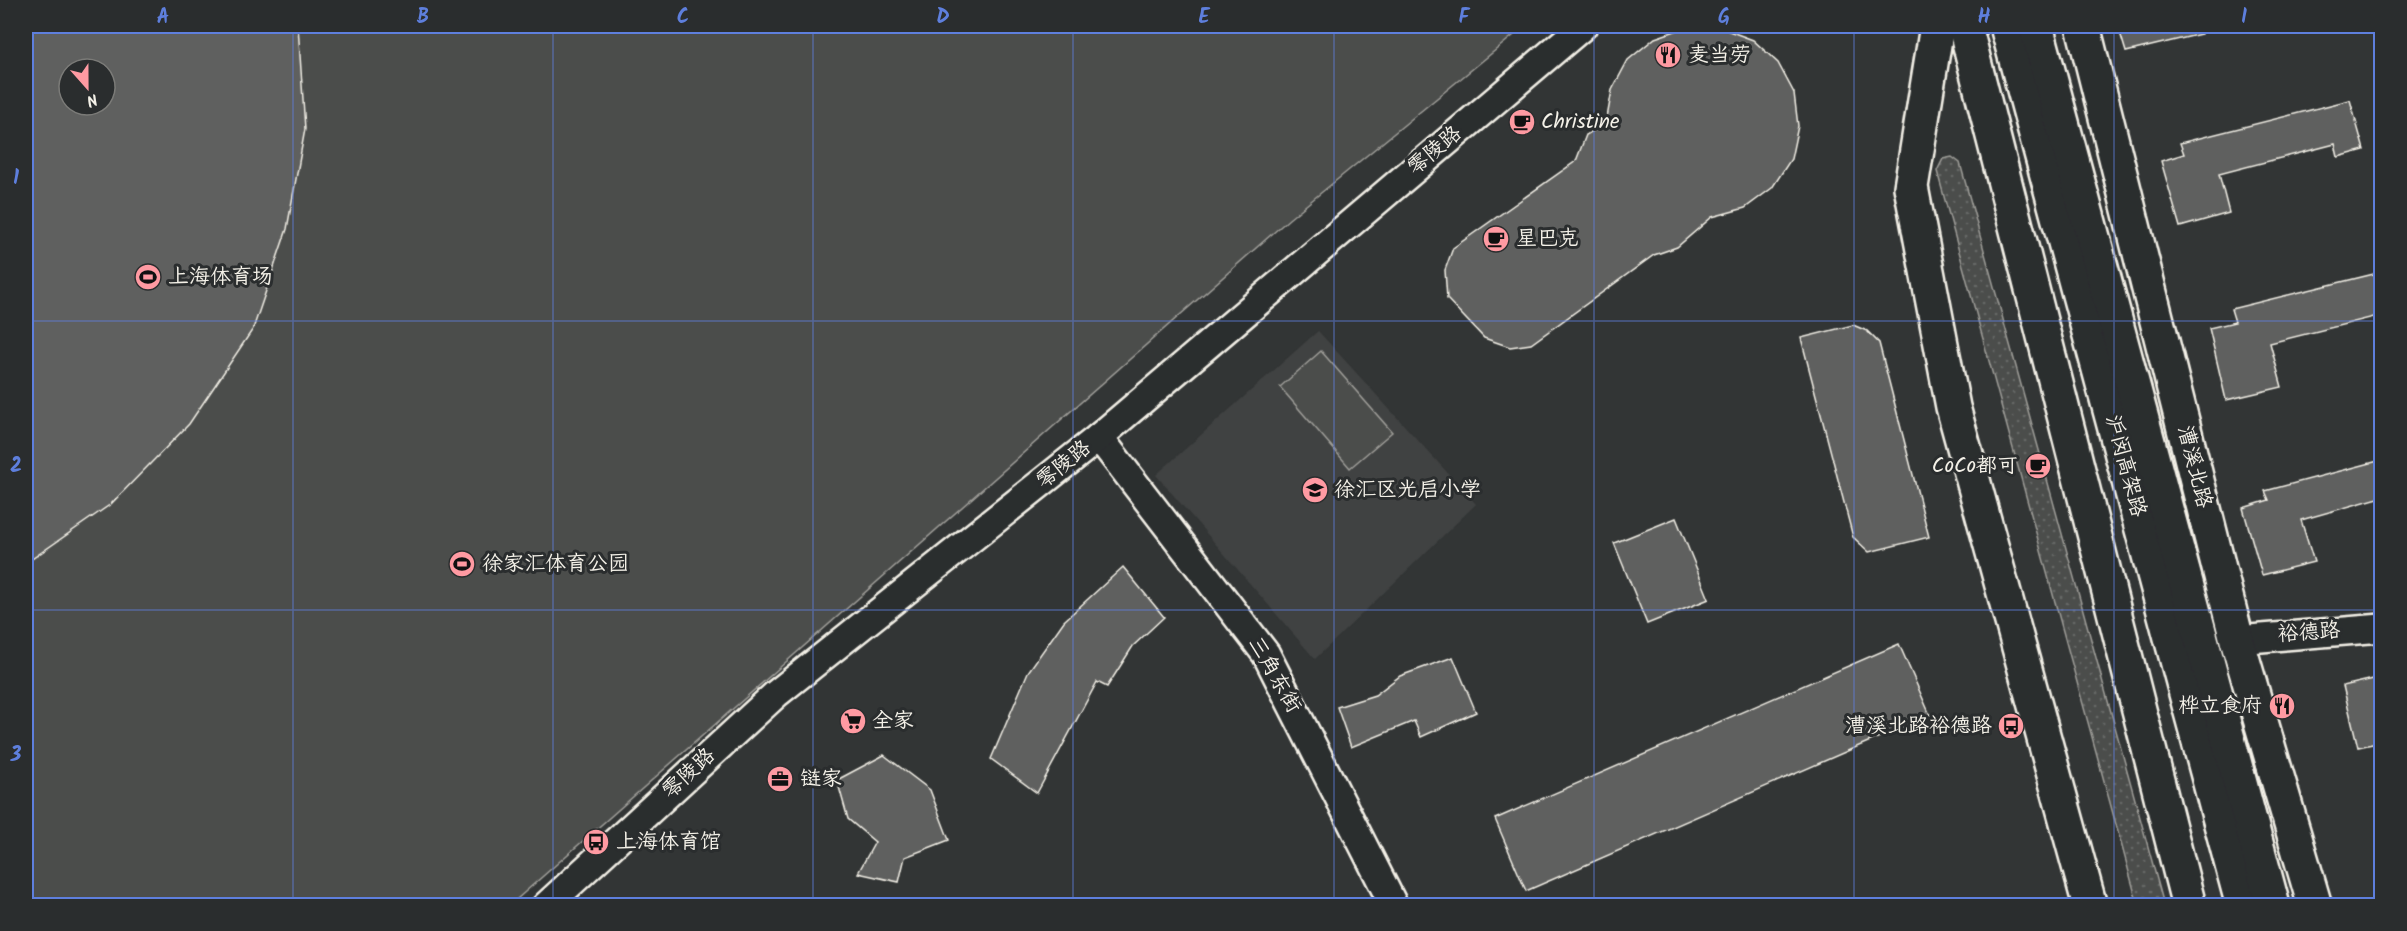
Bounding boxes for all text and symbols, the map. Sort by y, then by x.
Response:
text: A [157,2,169,34]
text: B [417,2,429,34]
text: C [677,2,689,34]
text: D [936,2,950,34]
text: E [1198,2,1210,34]
text: F [1459,2,1471,34]
text: G [1718,2,1730,34]
text: H [1977,2,1991,34]
text: I [2241,2,2247,34]
place label: 麦当劳 [1688,39,1751,72]
restaurant icon: 麦当劳 [1653,40,1683,70]
north arrow [57,57,117,117]
text: N [83,86,101,113]
place label: Christine [1541,106,1620,139]
cafe icon: Christine [1507,107,1537,137]
street label: 零陵路 [1400,118,1470,184]
text: 1 [13,163,19,195]
place label: 星巴克 [1516,223,1579,256]
cafe icon: 星巴克 [1481,224,1511,254]
place label: 上海体育场 [168,261,273,294]
sports icon: 上海体育场 [133,262,163,292]
street label: 沪闵高架路 [2095,411,2155,521]
street label: 漕溪北路 [2168,422,2220,512]
street label: 零陵路 [1029,432,1099,498]
place label: CoCo都可 [1932,450,2018,483]
text: 2 [10,451,22,483]
cafe icon: CoCo都可 [2023,451,2053,481]
place label: 徐汇区光启小学 [1334,474,1481,507]
school or university icon: 徐汇区光启小学 [1300,475,1330,505]
place label: 徐家汇体育公园 [482,548,629,581]
sports icon: 徐家汇体育公园 [447,549,477,579]
street label: 裕德路 [2276,614,2342,652]
street label: 三角东街 [1239,630,1309,720]
place label: 桦立食府 [2178,690,2262,723]
restaurant icon: 桦立食府 [2267,691,2297,721]
place label: 全家 [872,705,914,738]
supermarket icon: 全家 [838,706,868,736]
place label: 漕溪北路裕德路 [1845,710,1992,743]
bus stop icon: 漕溪北路裕德路 [1996,711,2026,741]
text: 3 [10,740,22,772]
street label: 零陵路 [655,740,723,808]
place label: 链家 [800,763,842,796]
office icon: 链家 [765,764,795,794]
place label: 上海体育馆 [616,826,721,859]
bus stop icon: 上海体育馆 [581,827,611,857]

